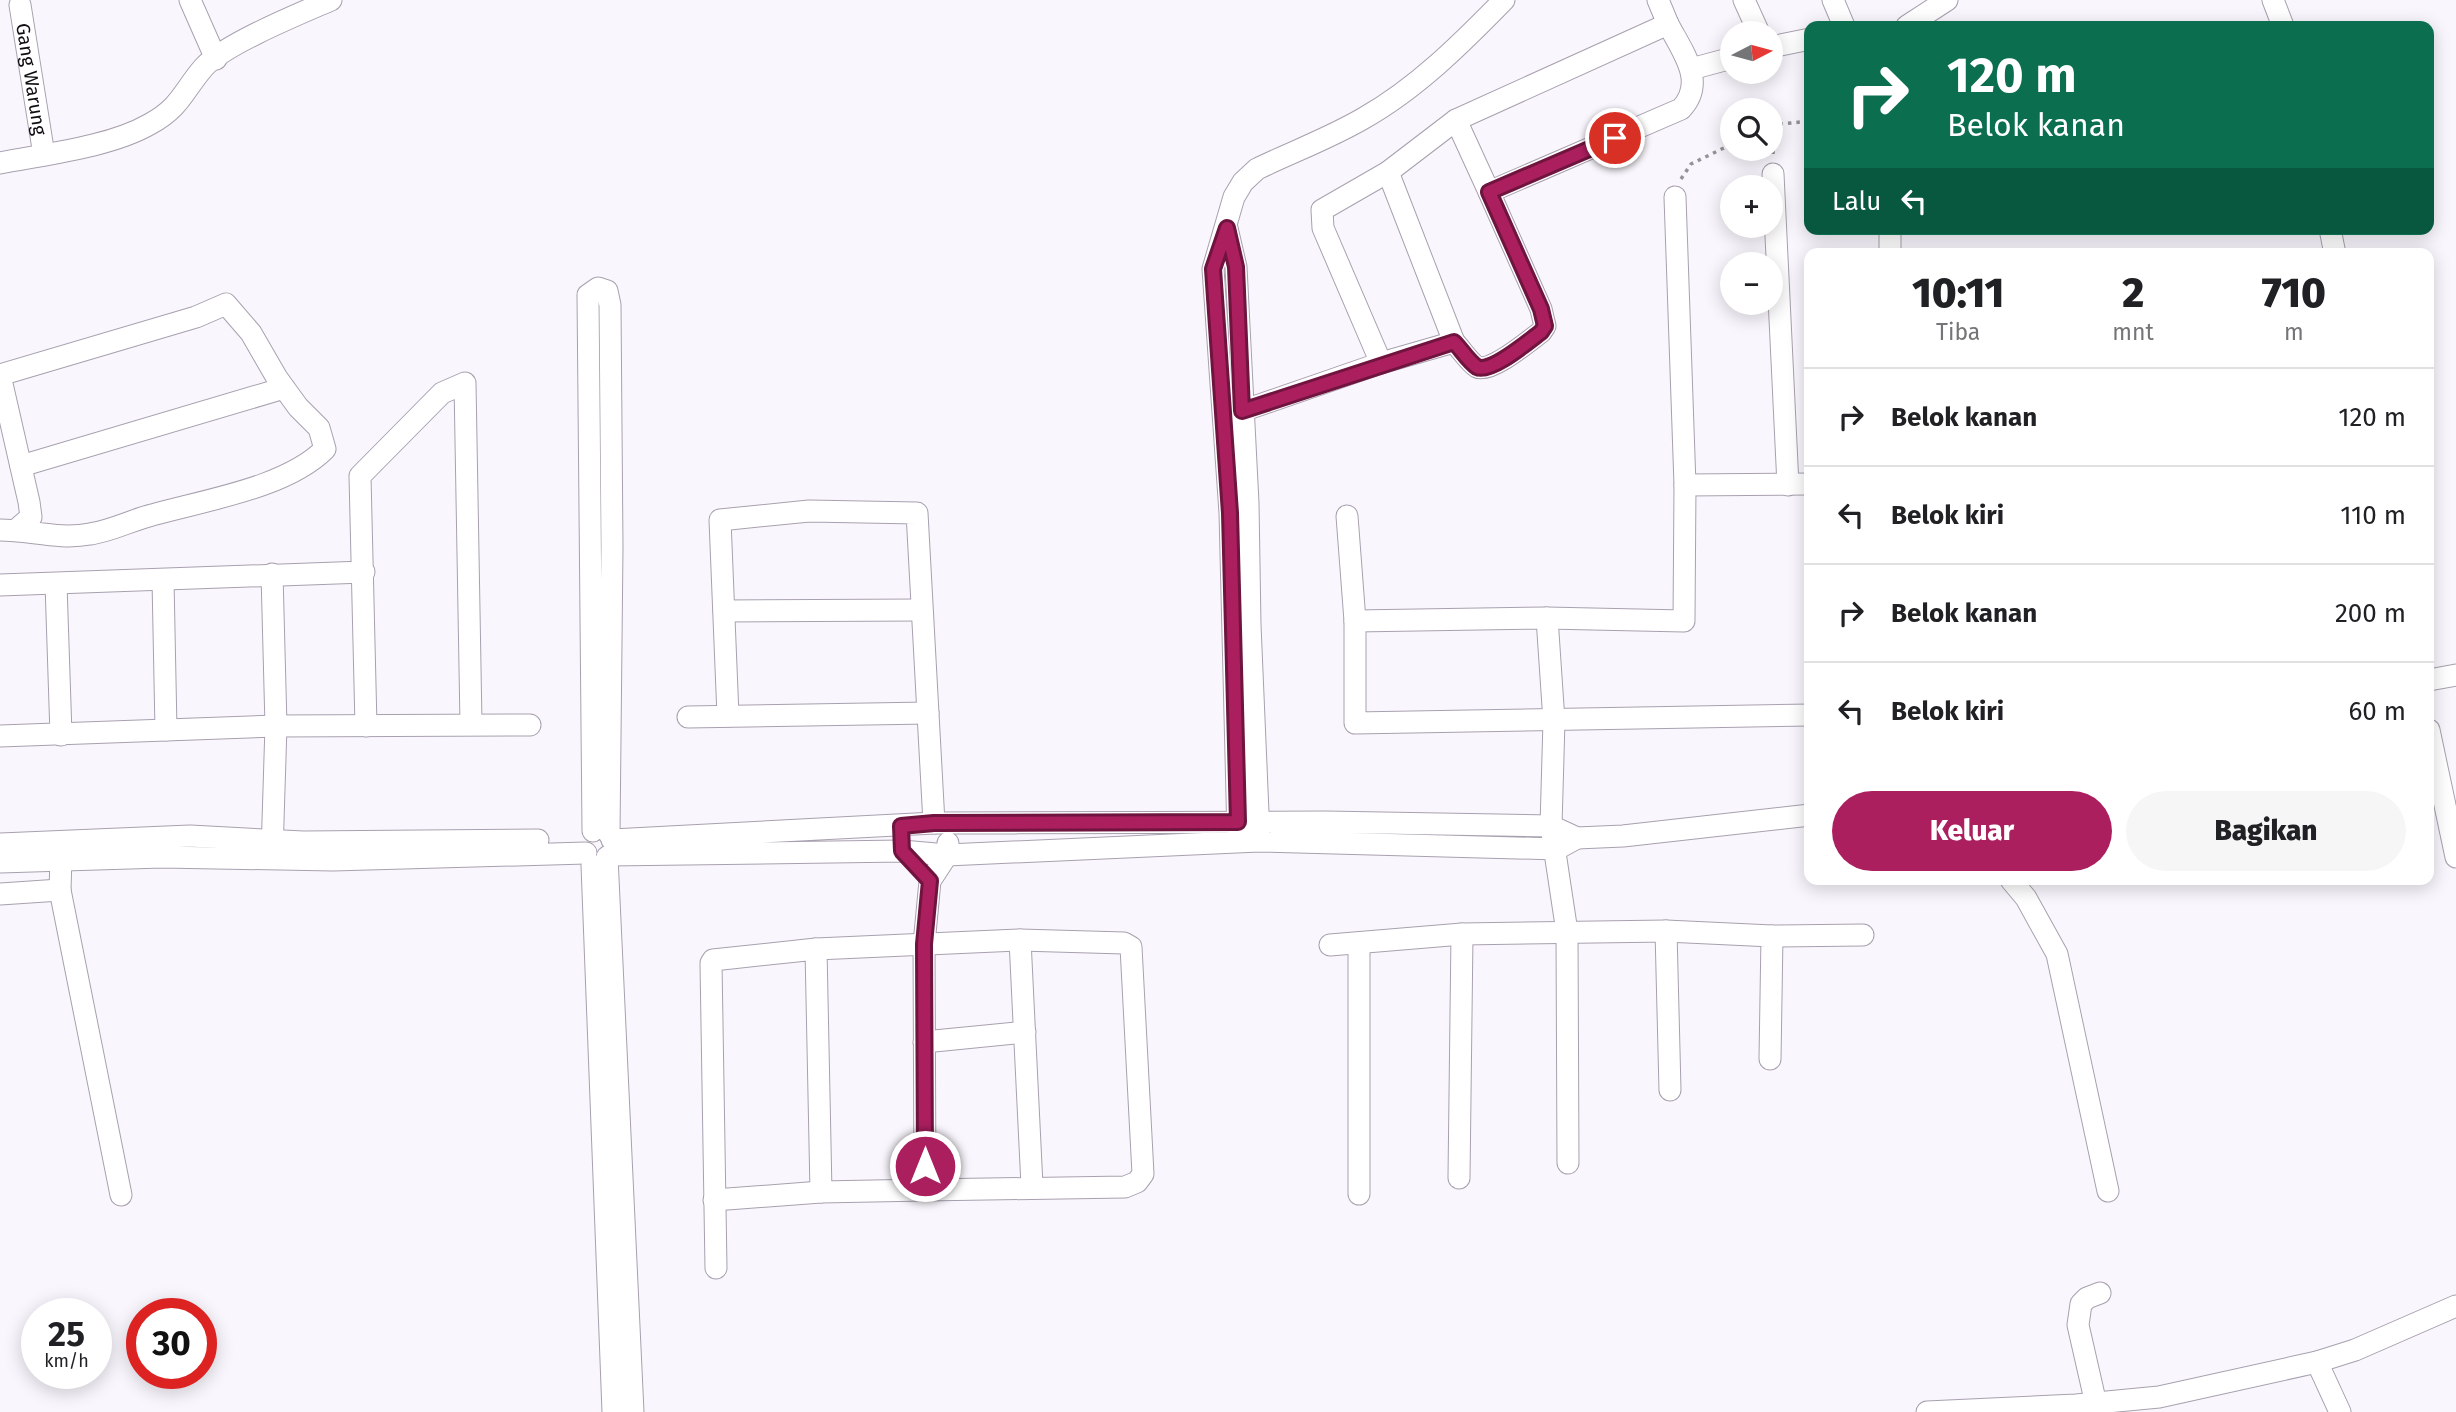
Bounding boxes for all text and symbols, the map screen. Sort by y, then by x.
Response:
street label: Gang Warung [12,21,52,137]
north arrow [1720,21,1783,84]
map controls [1720,21,1783,315]
text: 120 m [1947,46,2077,105]
icon: right [1832,49,1923,140]
button: search [1720,98,1783,161]
text: Belok kanan [1947,106,2125,144]
pin [1585,108,1645,168]
icon: arrive [1596,119,1634,157]
button: + [1720,175,1783,238]
icon: left [1895,182,1933,220]
text: Lalu [1832,186,1881,217]
button: − [1720,252,1783,315]
text: 10:11 [1912,268,2004,318]
text: 2 [2122,268,2144,318]
text: 710 [2262,268,2326,318]
text: Tiba [1936,318,1980,346]
text: mnt [2112,318,2154,346]
text: m [2284,318,2304,346]
icon: right [1832,398,1870,436]
text: Belok kanan [1891,402,2037,433]
text: 120 m [2338,402,2406,433]
icon: left [1832,496,1870,534]
text: Belok kiri [1891,500,2004,531]
text: 110 m [2340,500,2406,531]
icon: right [1832,594,1870,632]
text: Belok kanan [1891,598,2037,629]
text: 200 m [2335,598,2406,629]
icon: left [1832,692,1870,730]
text: Belok kiri [1891,696,2004,727]
text: 60 m [2348,696,2406,727]
button: Keluar [1832,791,2112,871]
button: Bagikan [2126,791,2406,871]
position arrow [888,1129,962,1203]
speed limit sign: 30 [126,1298,217,1389]
text: 25 [48,1313,85,1355]
text: km/h [44,1350,89,1372]

